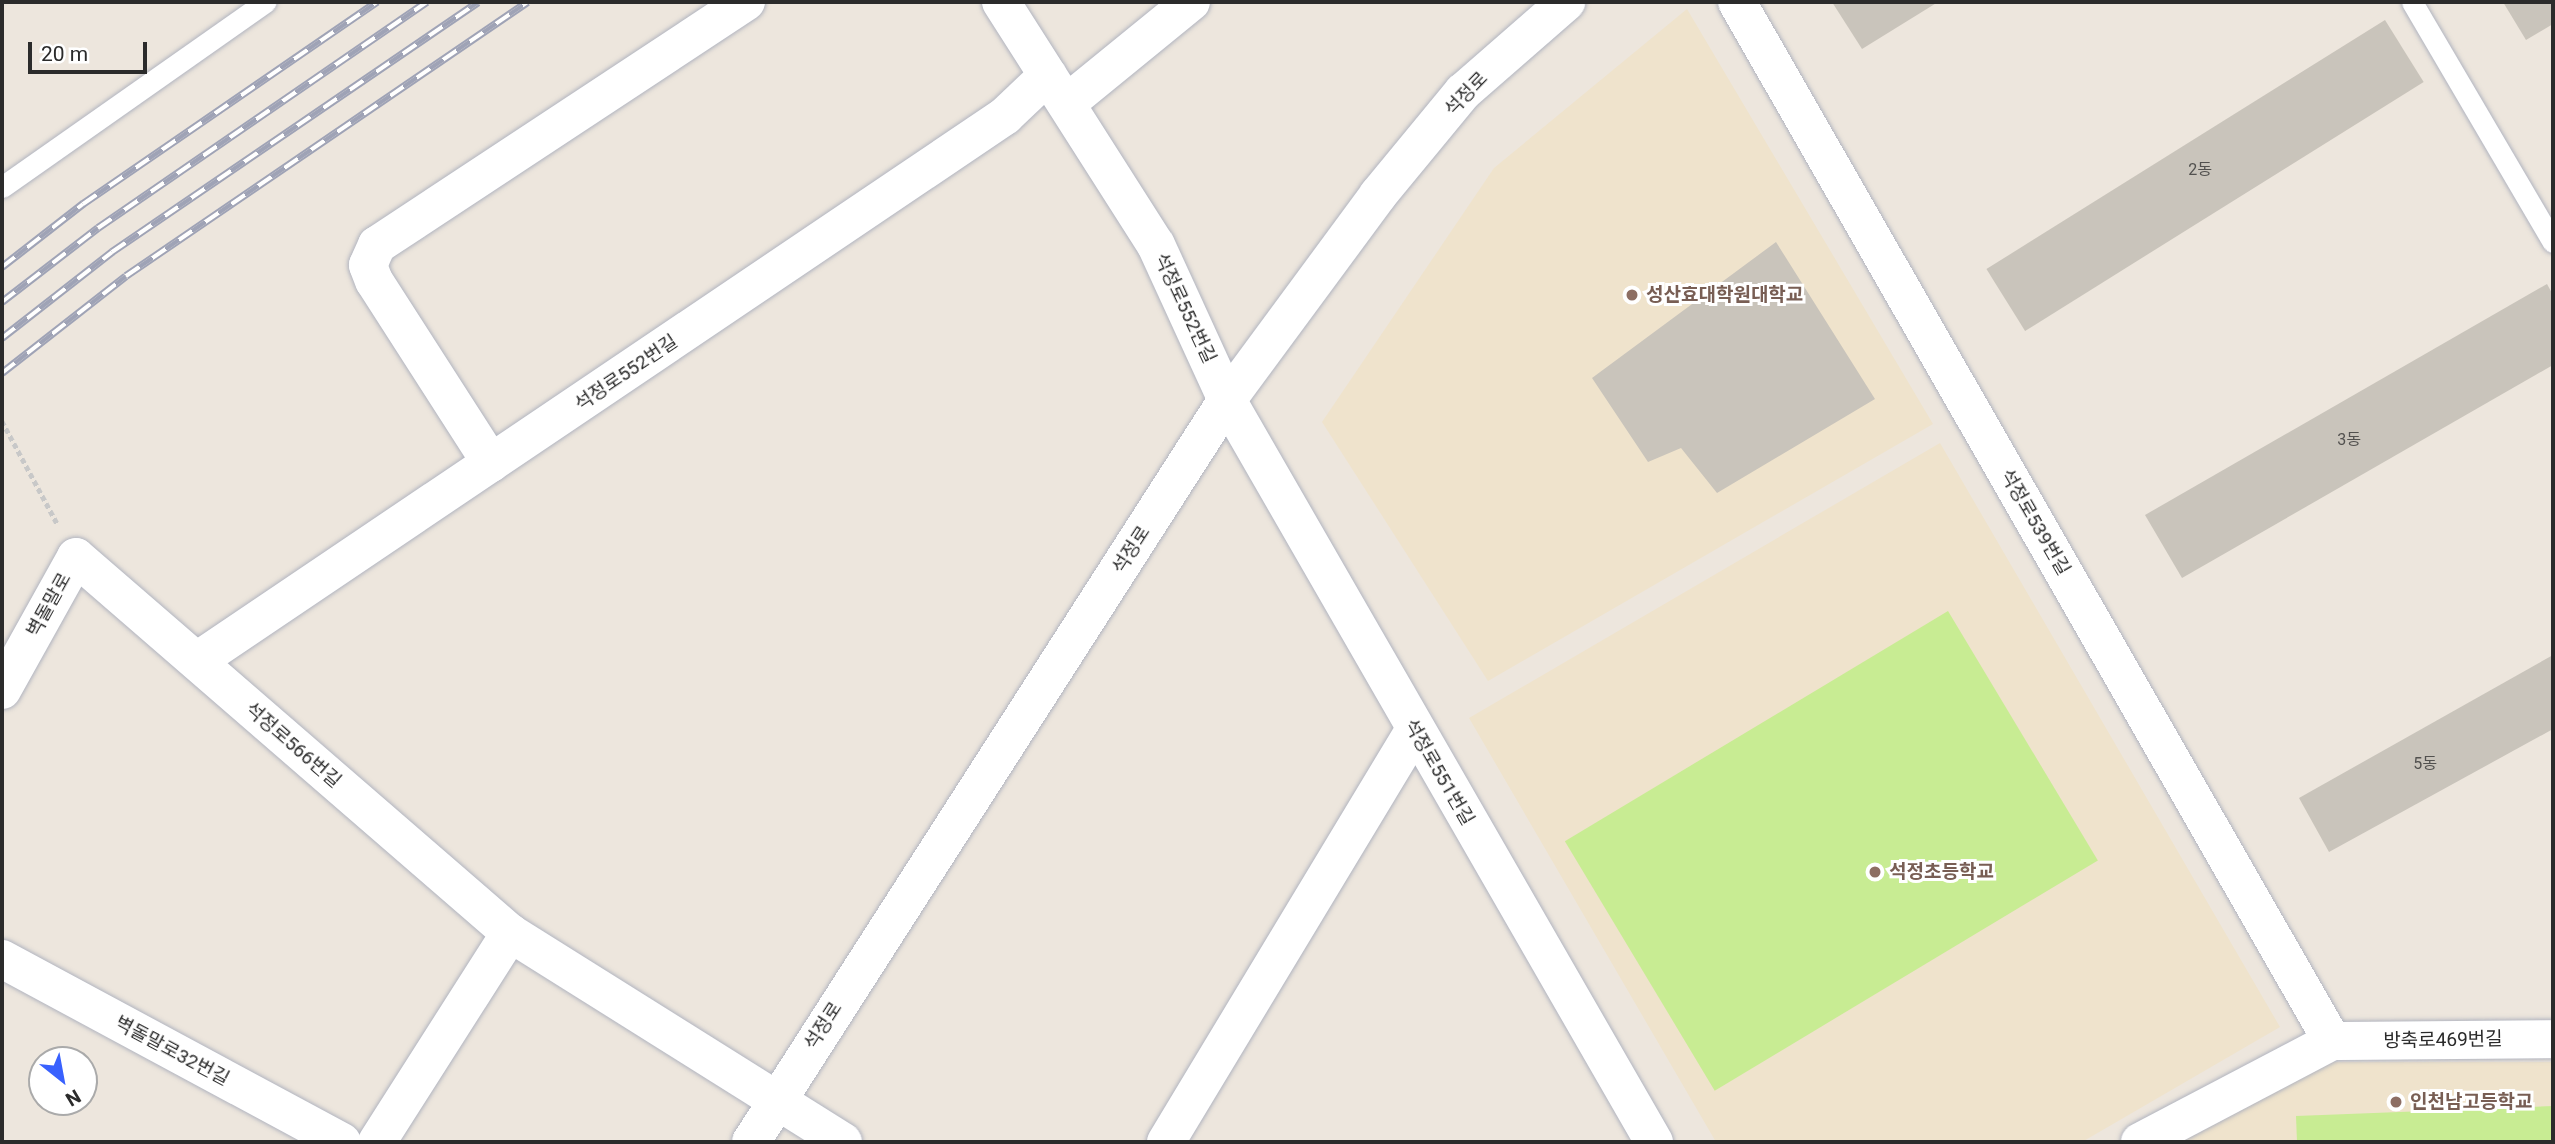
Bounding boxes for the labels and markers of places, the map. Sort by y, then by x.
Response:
place label: 성산효대학원대학교 [1646,284,1803,306]
marker: 성산효대학원대학교 [1624,287,1640,303]
place label: 석정초등학교 [1889,861,1994,883]
marker: 석정초등학교 [1867,864,1883,880]
place label: 인천남고등학교 [2410,1091,2532,1113]
marker: 인천남고등학교 [2388,1094,2404,1110]

